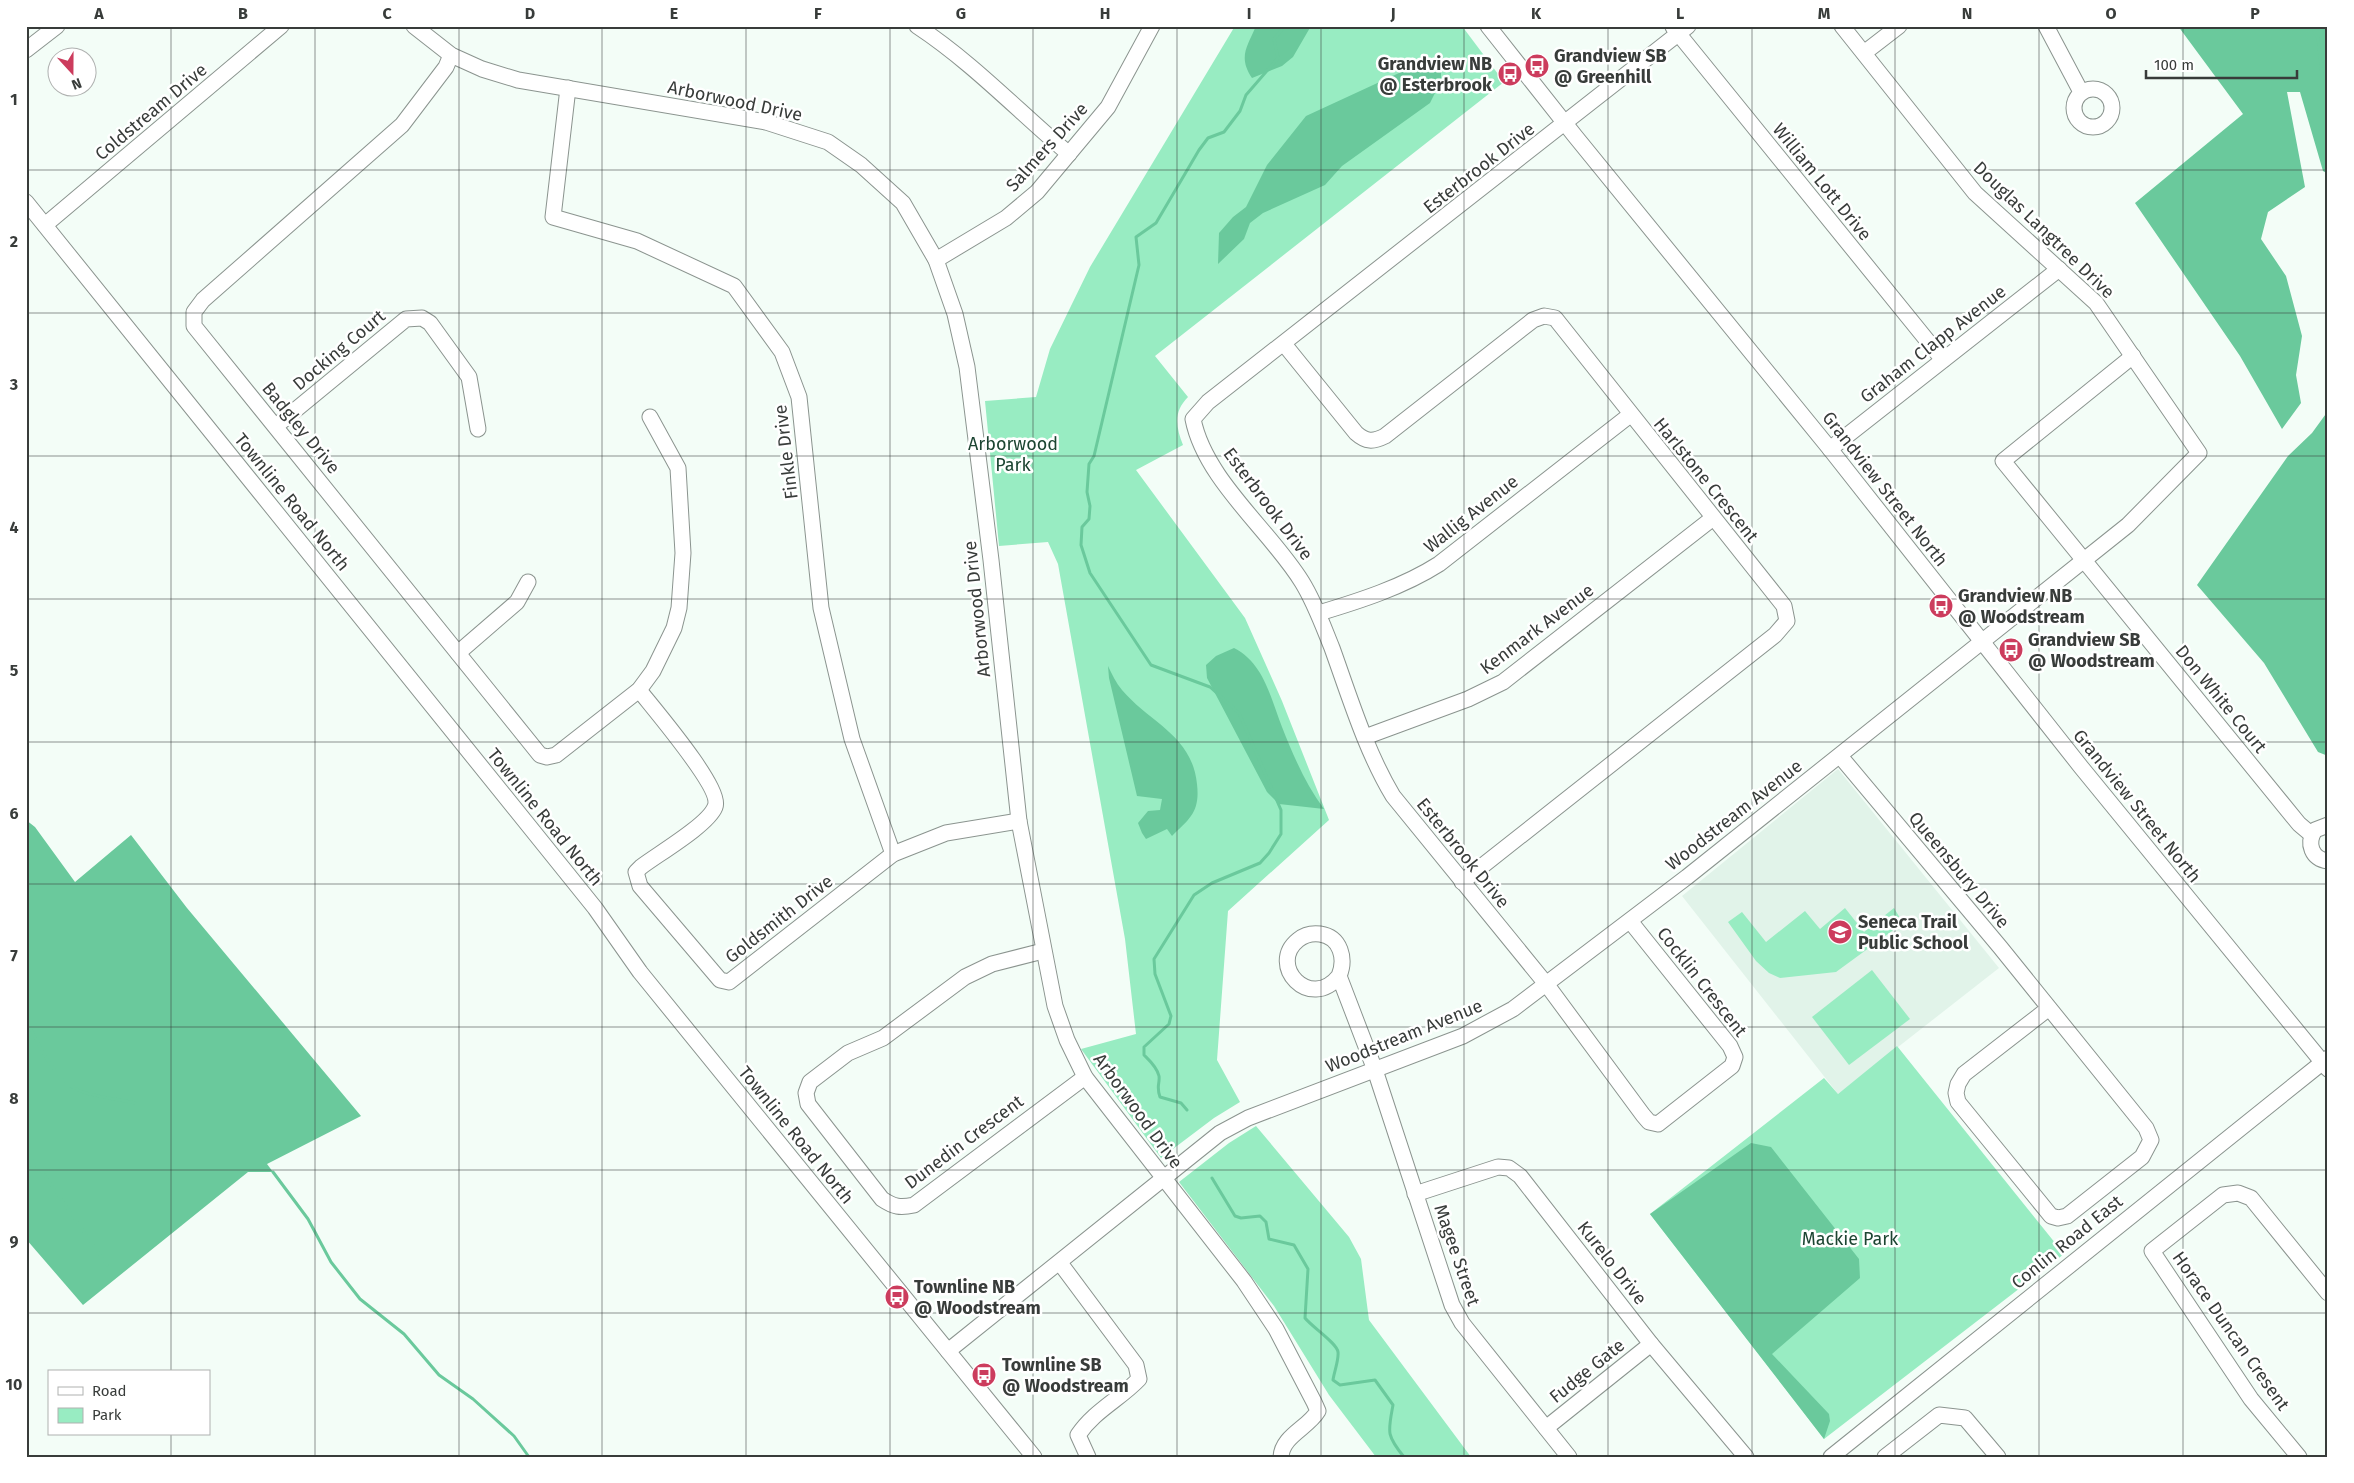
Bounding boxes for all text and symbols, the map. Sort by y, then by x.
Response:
text: A [93,4,104,23]
text: B [238,4,248,23]
text: C [382,4,392,23]
text: D [525,4,535,23]
text: E [670,4,678,23]
text: F [814,4,822,23]
text: G [956,4,966,23]
text: H [1100,4,1110,23]
text: I [1247,4,1251,23]
text: J [1389,4,1396,23]
text: K [1531,4,1542,23]
text: L [1676,4,1684,23]
text: M [1818,4,1831,23]
text: N [1962,4,1972,23]
text: O [2105,4,2117,23]
text: P [2250,4,2260,23]
place label: Grandview SB @ Greenhill [1554,45,1667,88]
north arrow [48,48,98,98]
scale bar [2146,48,2298,80]
place label: Grandview NB @ Esterbrook [1378,53,1493,96]
bus stop icon: Grandview SB @ Greenhill [1524,53,1550,79]
text: 100 m [2154,56,2194,74]
street label: Coldstream Drive [91,59,211,165]
bus stop icon: Grandview NB @ Esterbrook [1497,61,1523,87]
text: N [69,74,84,93]
street label: Arborwood Drive [666,76,804,126]
text: 1 [10,90,18,109]
street label: Salmers Drive [1001,98,1093,196]
street label: Esterbrook Drive [1419,118,1539,218]
street label: William Lott Drive [1768,119,1876,245]
street label: Douglas Langtree Drive [1969,157,2119,303]
text: 2 [10,232,18,251]
street label: Graham Clapp Avenue [1856,280,2010,408]
street label: Docking Court [288,305,390,395]
text: 3 [9,375,18,394]
street label: Badgley Drive [257,378,345,478]
street label: Finkle Drive [769,403,803,501]
street label: Grandview Street North [1818,407,1952,571]
street label: Harlstone Crescent [1649,413,1763,547]
street label: Townline Road North [230,429,354,575]
park label: Arborwood Park [968,433,1058,476]
street label: Esterbrook Drive [1219,443,1317,565]
street label: Wallig Avenue [1420,470,1522,558]
text: 4 [9,518,19,537]
street label: Arborwood Drive [959,540,995,678]
street label: Kenmark Avenue [1476,579,1598,679]
place label: Grandview NB @ Woodstream [1958,585,2085,628]
bus stop icon: Grandview NB @ Woodstream [1928,593,1954,619]
place label: Grandview SB @ Woodstream [2028,629,2155,672]
bus stop icon: Grandview SB @ Woodstream [1998,637,2024,663]
street label: Don White Court [2171,640,2272,758]
text: 5 [10,661,19,680]
street label: Grandview Street North [2068,725,2206,887]
street label: Townline Road North [483,744,607,890]
street label: Woodstream Avenue [1661,755,1807,875]
street label: Esterbrook Drive [1412,794,1514,912]
text: 6 [9,804,19,823]
street label: Queensbury Drive [1904,807,2014,933]
street label: Goldsmith Drive [721,870,837,968]
place label: Seneca Trail Public School [1858,911,1969,954]
school or university icon: Seneca Trail Public School [1827,919,1853,945]
street label: Cocklin Crescent [1652,923,1752,1042]
text: 7 [10,946,18,965]
street label: Woodstream Avenue [1322,994,1486,1078]
street label: Arborwood Drive [1089,1049,1187,1173]
street label: Townline Road North [734,1062,858,1208]
text: 8 [9,1089,19,1108]
street label: Dunedin Crescent [900,1090,1028,1194]
street label: Conlin Road East [2007,1190,2127,1294]
street label: Magee Street [1429,1201,1485,1309]
street label: Kurelo Drive [1573,1217,1651,1309]
park label: Mackie Park [1802,1228,1899,1250]
text: 9 [10,1232,19,1251]
street label: Horace Duncan Cresent [2168,1247,2295,1415]
place label: Townline NB @ Woodstream [914,1276,1041,1319]
bus stop icon: Townline NB @ Woodstream [884,1284,910,1310]
street label: Fudge Gate [1545,1334,1629,1408]
place label: Townline SB @ Woodstream [1002,1354,1129,1397]
bus stop icon: Townline SB @ Woodstream [971,1362,997,1388]
legend [48,1370,210,1436]
text: 10 [6,1375,22,1394]
text: Road [92,1382,127,1400]
text: Park [92,1406,122,1424]

